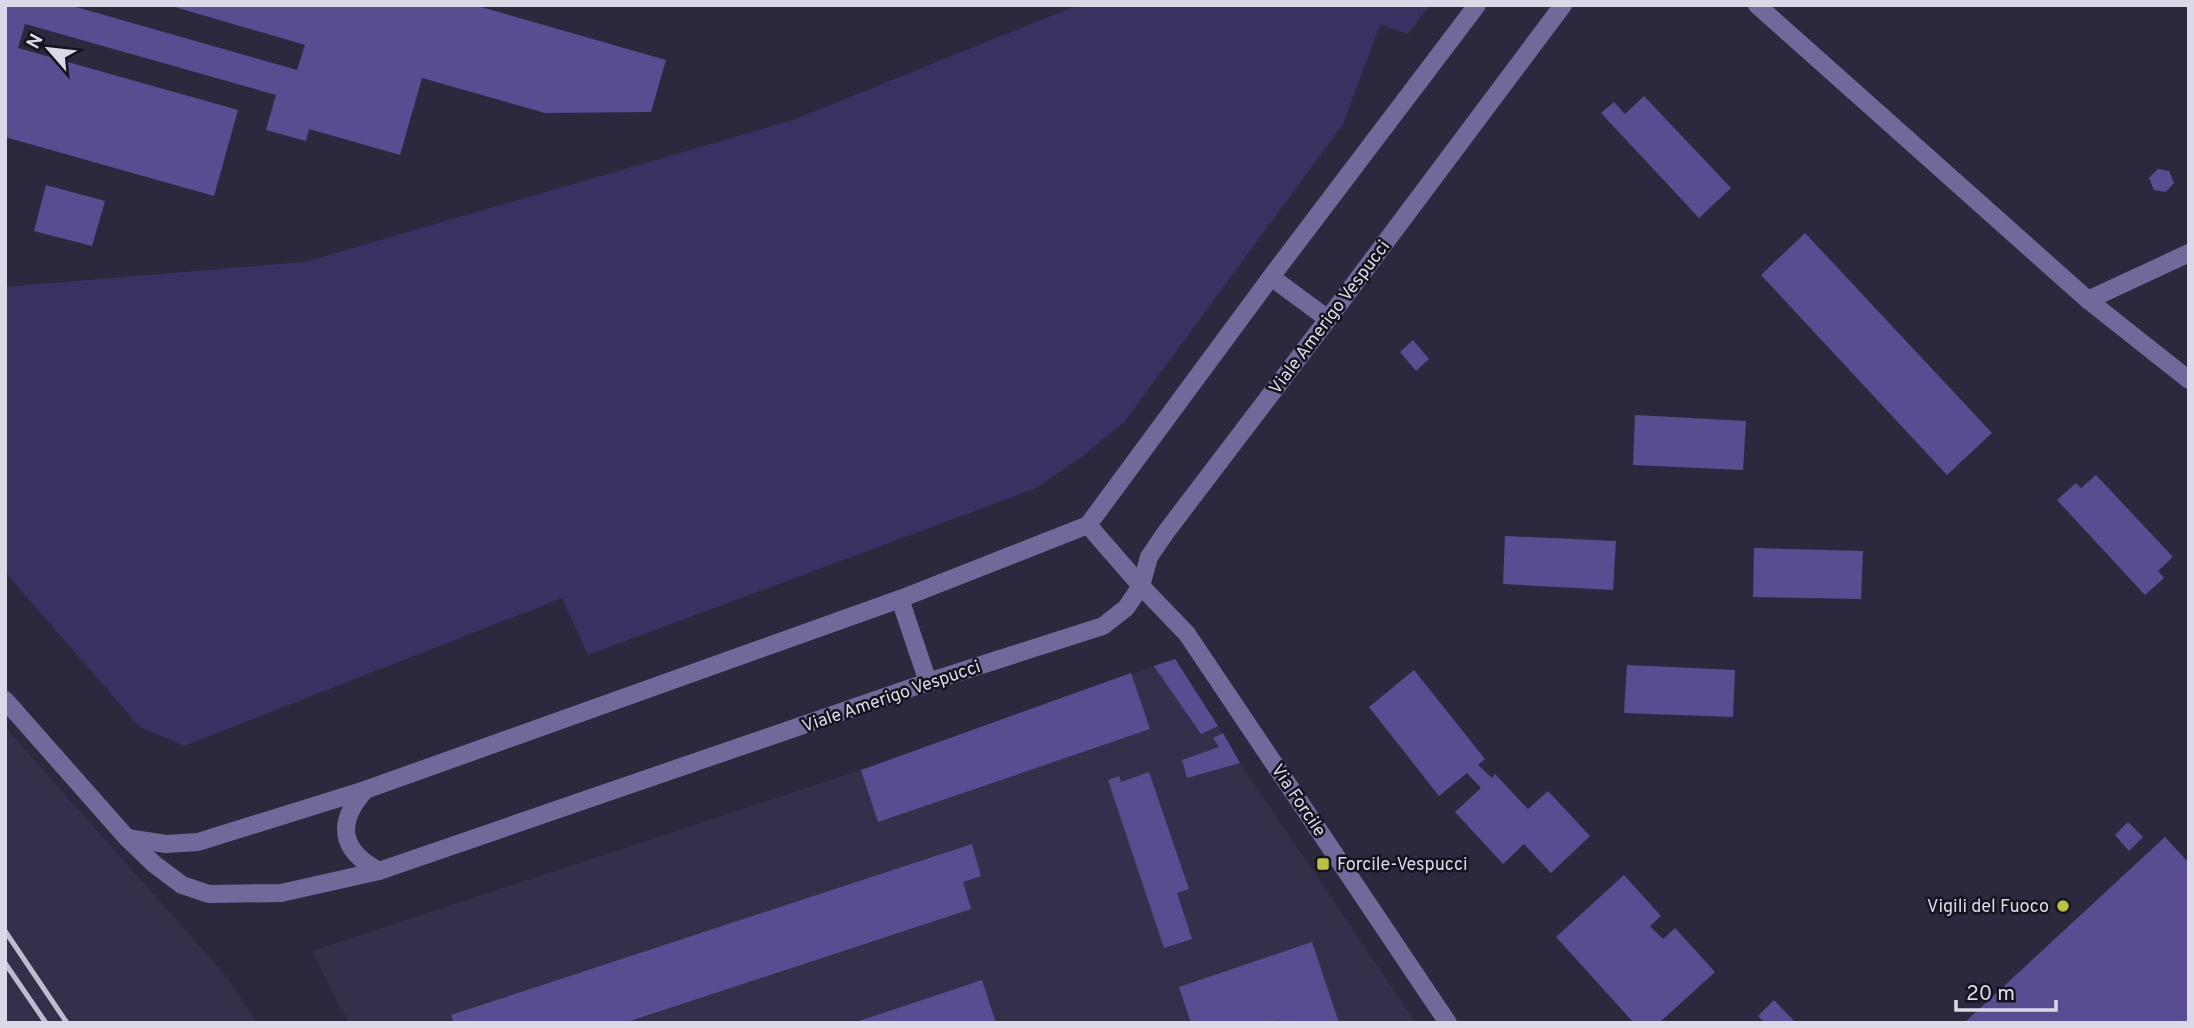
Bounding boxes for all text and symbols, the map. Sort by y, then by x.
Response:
north arrow [14,14,84,84]
text: N [22,30,50,54]
street label: Viale Amerigo Vespucci [1265,236,1396,400]
street label: Viale Amerigo Vespucci [799,656,984,739]
street label: Via Forcile [1265,760,1331,842]
place label: Forcile-Vespucci [1337,854,1467,877]
marker: Forcile-Vespucci [1315,856,1331,872]
place label: Vigili del Fuoco [1927,896,2049,919]
marker: Vigili del Fuoco [2055,898,2071,914]
scale bar [1956,968,2056,1012]
text: 20 m [1966,981,2015,1008]

